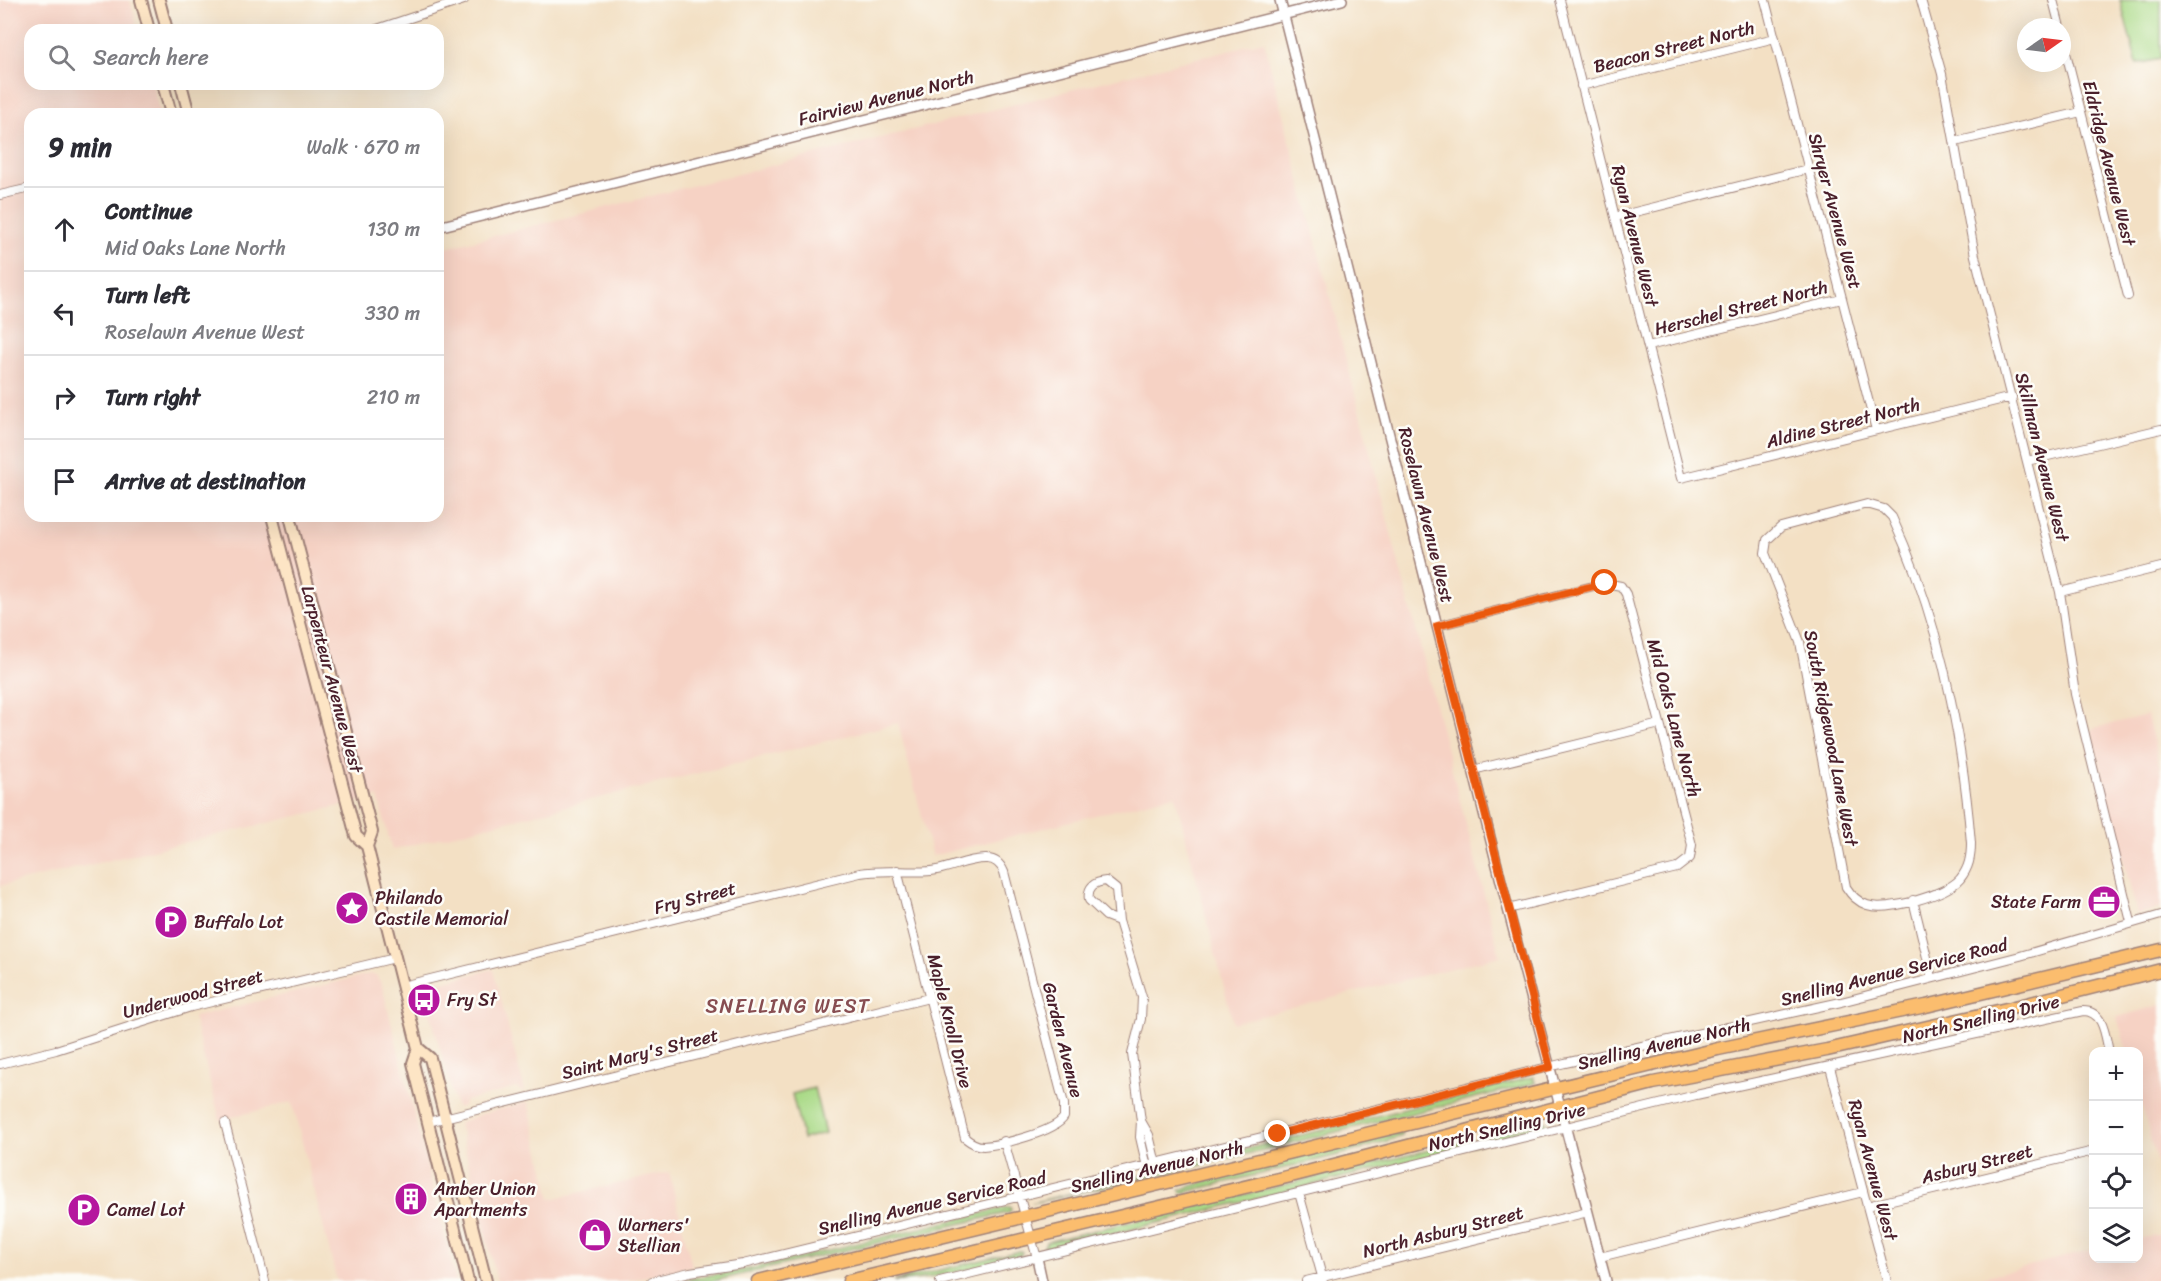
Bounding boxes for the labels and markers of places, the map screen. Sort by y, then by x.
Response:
place label: Philando Castile Memorial [375,882,509,935]
office icon: State Farm [2086,884,2122,920]
place label: State Farm [1991,886,2081,918]
place icon: Philando Castile Memorial [334,890,370,926]
parking icon: Buffalo Lot [153,904,189,940]
place label: Buffalo Lot [194,906,284,938]
bus stop icon: Fry St [406,982,442,1018]
place label: Fry St [447,984,498,1016]
place label: Amber Union Apartments [433,1173,536,1226]
building icon: Amber Union Apartments [393,1181,429,1217]
parking icon: Camel Lot [66,1192,102,1228]
place label: Camel Lot [107,1194,185,1226]
place label: Warners' Stellian [618,1209,690,1262]
shop icon: Warners' Stellian [577,1217,613,1253]

